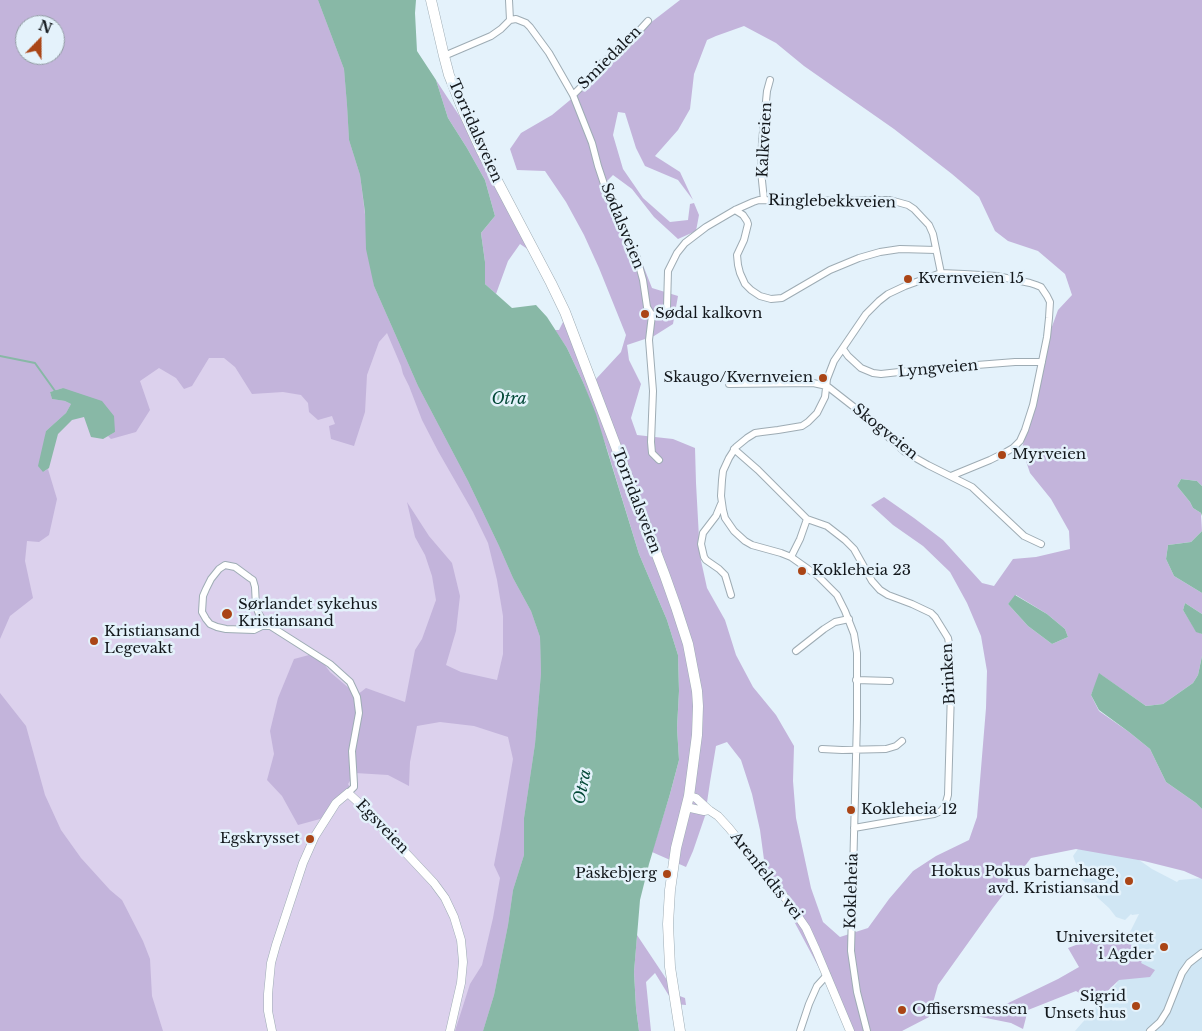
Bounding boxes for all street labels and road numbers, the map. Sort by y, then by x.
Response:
street label: Smiedalen [575,23,645,93]
street label: Torridalsveien [444,77,506,185]
street label: Kalkveien [754,102,776,178]
street label: Sødalsveien [597,180,647,272]
street label: Ringlebekkveien [768,192,896,212]
street label: Lyngveien [897,357,979,381]
street label: Skogveien [849,400,921,464]
street label: Torridalsveien [608,446,664,556]
street label: Brinken [938,643,960,705]
street label: Egsveien [352,796,412,858]
street label: Arenfeldts vei [726,829,806,923]
street label: Kokleheia [842,853,862,929]

